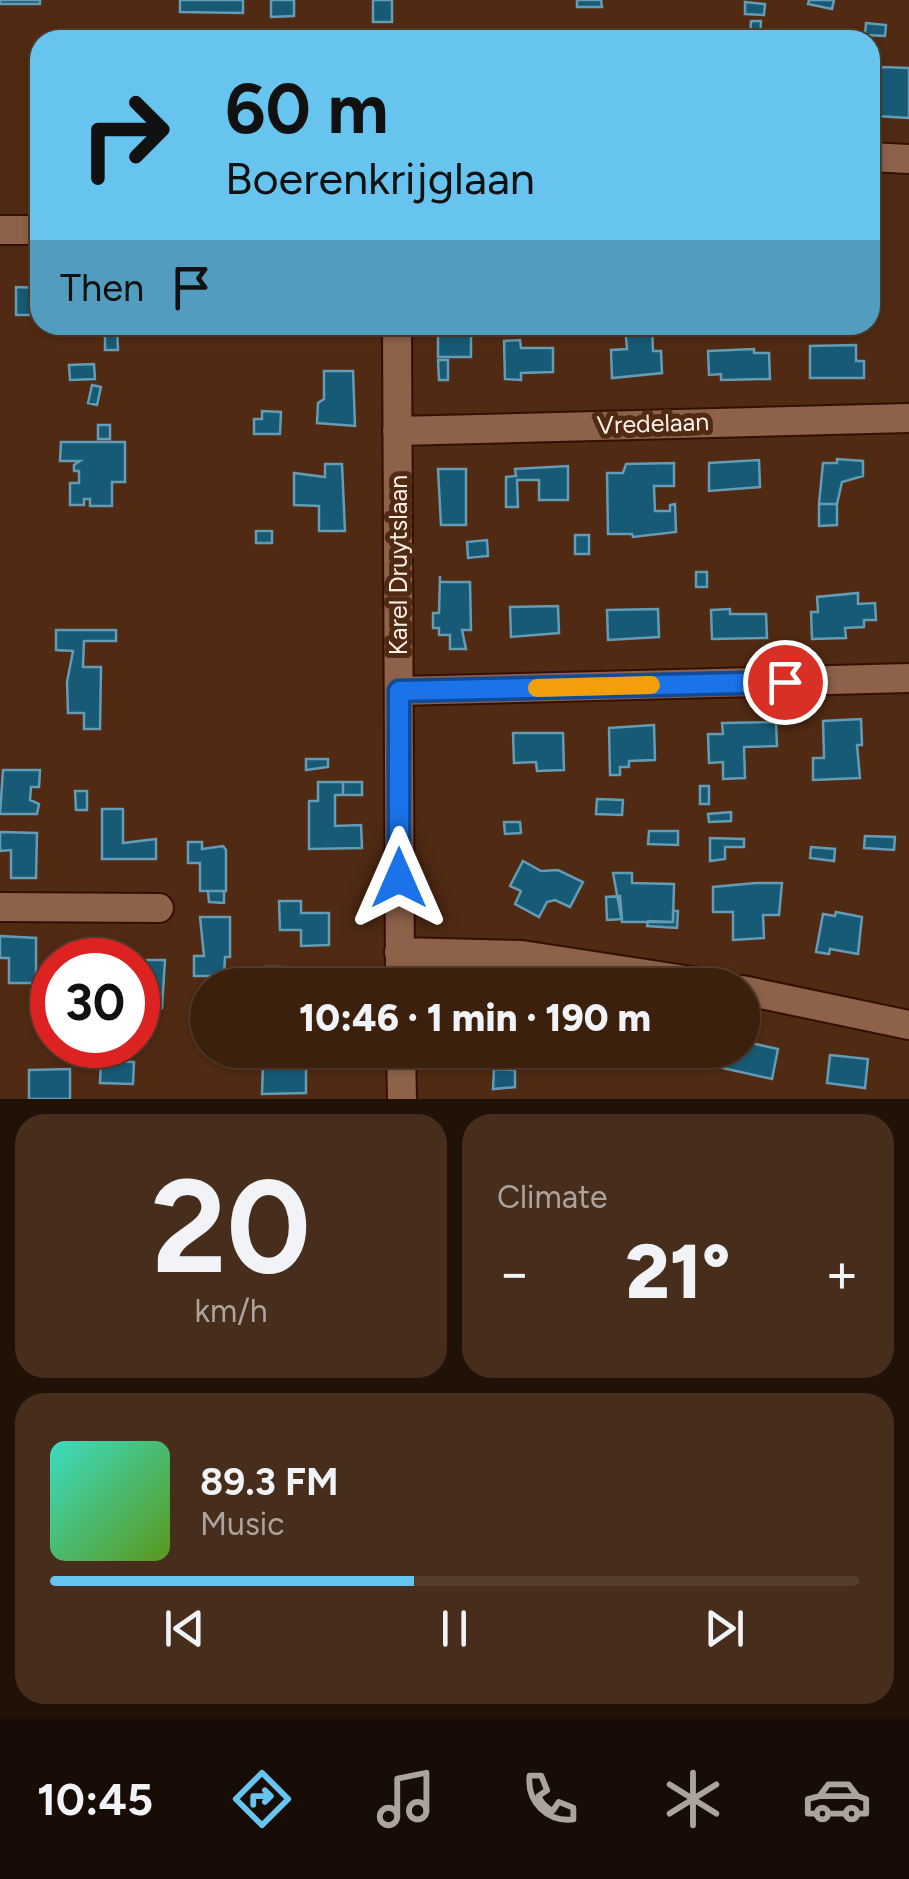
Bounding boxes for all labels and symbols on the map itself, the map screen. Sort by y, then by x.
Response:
street label: Vredelaan [596,406,710,440]
street label: Karel Druytslaan [383,475,413,655]
pin [743,640,828,725]
position arrow [347,826,451,930]
speed limit sign: 30 [30,938,160,1068]

